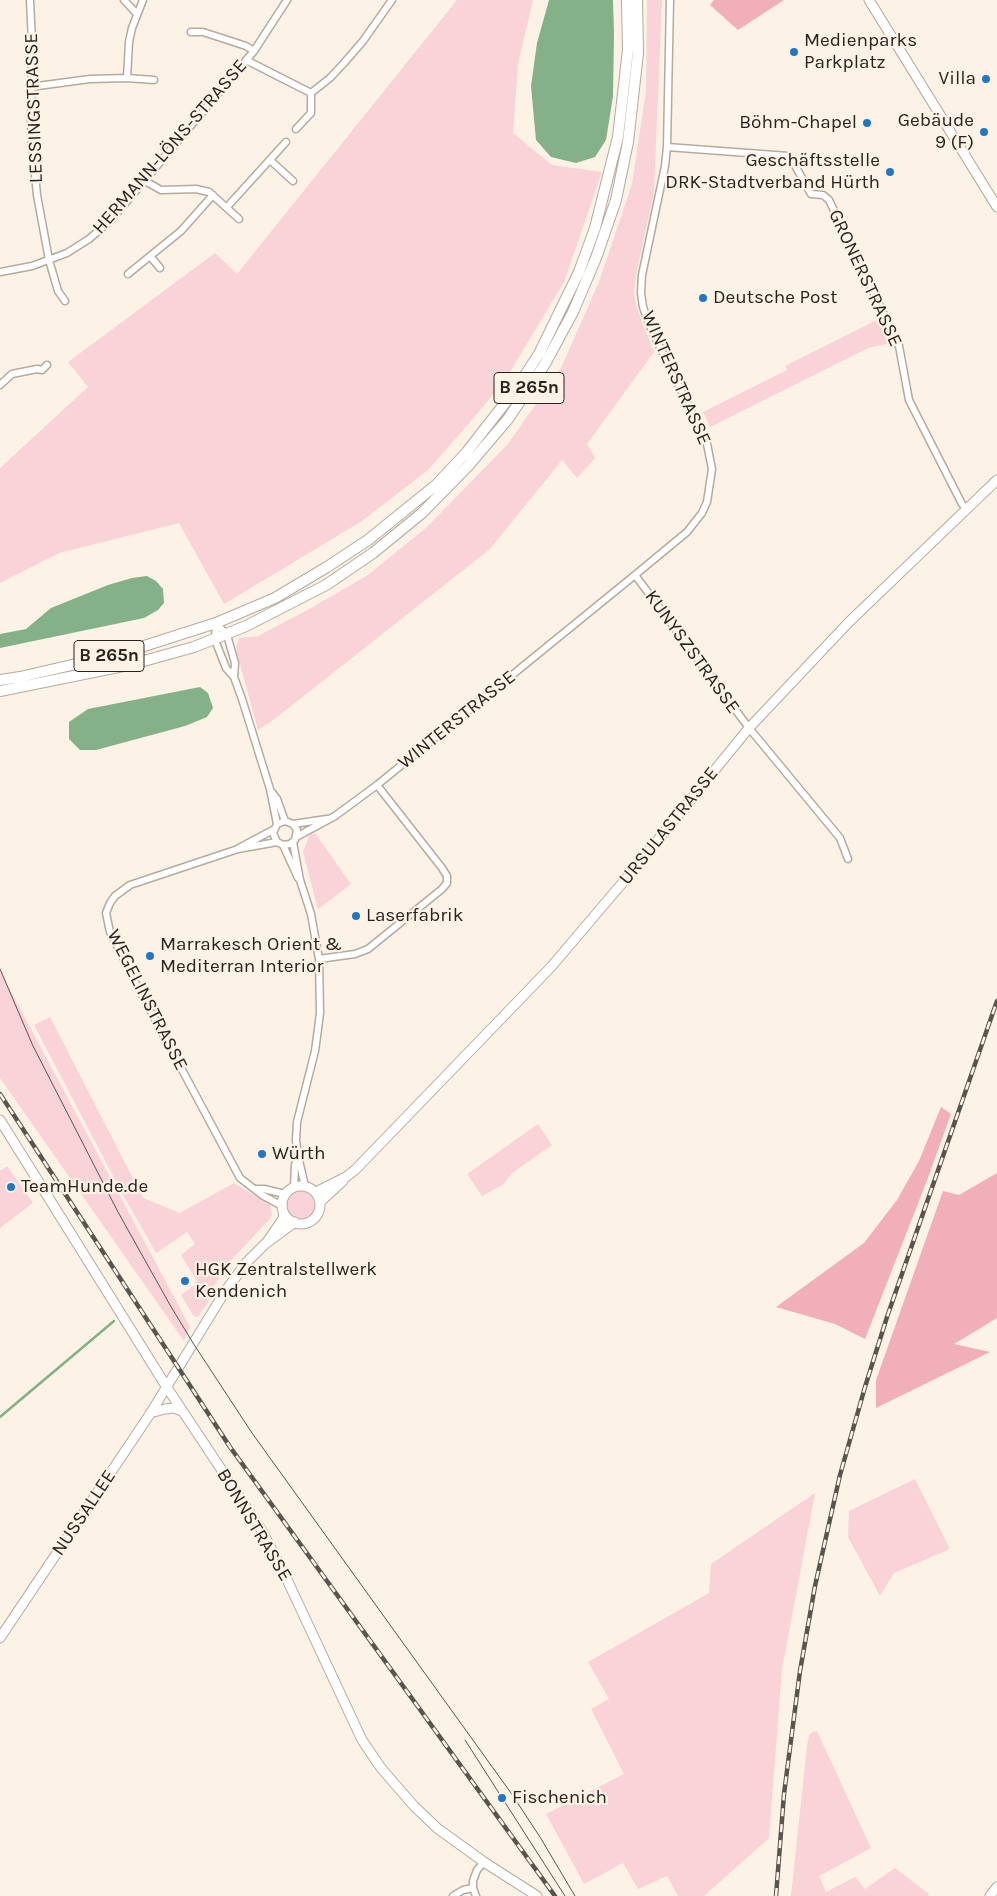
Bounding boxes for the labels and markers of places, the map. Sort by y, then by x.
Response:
place label: Medienparks Parkplatz [804,30,917,74]
marker: Medienparks Parkplatz [788,46,800,58]
place label: Villa [939,68,976,90]
marker: Villa [980,73,992,85]
place label: Gebäude 9 (F) [898,110,974,154]
place label: Böhm-Chapel [739,112,857,134]
marker: Böhm-Chapel [861,117,873,129]
marker: Gebäude 9 (F) [978,126,990,138]
place label: Geschäftsstelle DRK-Stadtverband Hürth [665,150,880,194]
marker: Geschäftsstelle DRK-Stadtverband Hürth [884,166,896,178]
place label: Deutsche Post [713,287,837,309]
marker: Deutsche Post [697,292,709,304]
place label: Laserfabrik [366,905,463,927]
marker: Laserfabrik [350,910,362,922]
place label: Marrakesch Orient & Mediterran Interior [160,934,342,978]
marker: Marrakesch Orient & Mediterran Interior [144,950,156,962]
place label: Würth [272,1143,325,1165]
marker: Würth [256,1148,268,1160]
place label: TeamHunde.de [21,1176,148,1198]
marker: TeamHunde.de [5,1181,17,1193]
place label: HGK Zentralstellwerk Kendenich [195,1259,377,1303]
marker: HGK Zentralstellwerk Kendenich [179,1275,191,1287]
place label: Fischenich [512,1787,607,1809]
marker: Fischenich [496,1792,508,1804]

